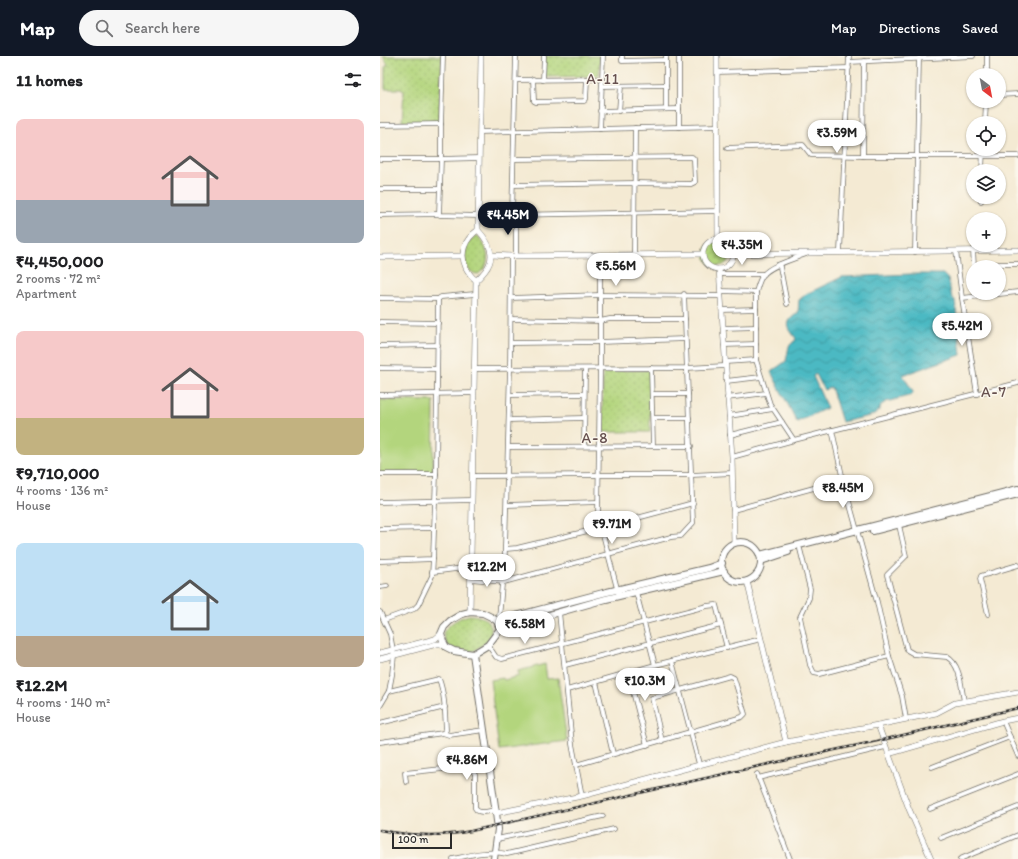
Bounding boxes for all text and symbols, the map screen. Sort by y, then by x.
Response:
search box [79,10,359,46]
text: Map [20,17,55,40]
icon: search [93,17,115,39]
text: Search here [125,19,200,37]
text: Map [831,20,857,37]
text: Directions [879,20,940,37]
text: Saved [962,20,998,37]
north arrow [966,68,1006,108]
map controls [966,68,1006,300]
icon: filters [342,69,364,91]
text: 11 homes [16,70,83,90]
district label: A-11 [586,70,620,88]
button: locate [966,116,1006,156]
pin: ₹3.59M [804,120,870,154]
text: ₹3.59M [817,125,857,140]
icon: home [154,145,226,217]
button: layers [966,164,1006,204]
pin: ₹4.45M [475,202,541,236]
text: ₹4.45M [487,207,529,222]
button: + [966,212,1006,252]
pin: ₹4.35M [709,232,775,266]
text: ₹4.35M [721,237,763,252]
text: ₹4,450,000 [16,251,104,271]
pin: ₹5.56M [583,253,649,287]
text: ₹5.56M [596,258,636,273]
button: − [966,260,1006,300]
text: 2 rooms · 72 m² [16,271,101,286]
text: Apartment [16,286,77,301]
pin: ₹5.42M [929,313,995,347]
text: ₹5.42M [941,318,983,333]
icon: home [154,357,226,429]
district label: A-7 [981,383,1007,401]
district label: A-8 [582,429,608,447]
text: ₹9,710,000 [16,463,99,483]
pin: ₹8.45M [810,475,876,509]
text: ₹8.45M [822,480,864,495]
text: 4 rooms · 136 m² [16,483,108,498]
text: House [16,498,51,513]
pin: ₹9.71M [579,511,645,545]
text: ₹9.71M [592,516,632,531]
pin: ₹12.2M [454,554,520,588]
text: ₹12.2M [467,559,507,574]
icon: home [154,569,226,641]
pin: ₹6.58M [492,611,558,645]
text: ₹6.58M [505,616,545,631]
pin: ₹10.3M [612,668,678,702]
text: ₹10.3M [625,673,665,688]
text: ₹12.2M [16,675,68,695]
text: 4 rooms · 140 m² [16,695,110,710]
text: House [16,710,51,725]
pin: ₹4.86M [434,747,500,781]
text: ₹4.86M [446,752,488,767]
scale bar [392,831,452,850]
text: 100 m [398,833,428,846]

